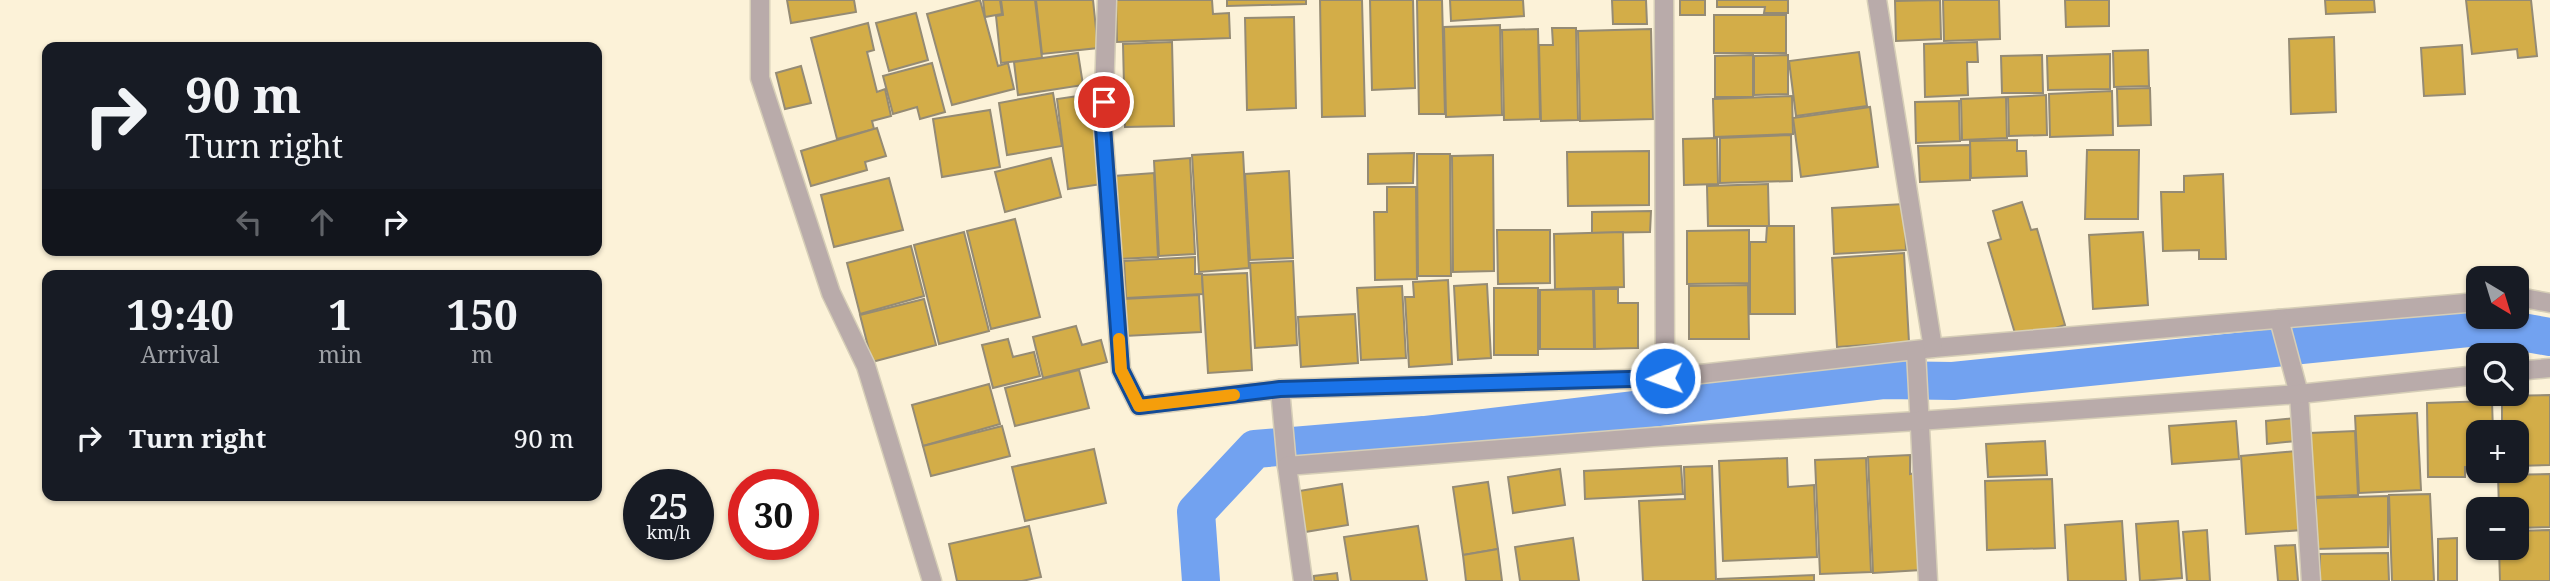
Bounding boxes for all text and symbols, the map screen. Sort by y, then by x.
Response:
text: 90 m [185,61,301,127]
icon: right [70,70,161,161]
pin [1074,72,1134,132]
icon: arrive [1085,83,1123,121]
text: Turn right [185,124,343,167]
icon: left [230,203,268,241]
icon: ahead [303,203,341,241]
icon: right [376,203,414,241]
north arrow [2466,266,2529,329]
map controls [2466,266,2529,560]
text: 19:40 [126,285,234,342]
text: 1 [328,285,352,342]
text: 150 [446,285,518,342]
text: Arrival [141,338,219,370]
text: min [318,338,362,370]
text: m [471,338,493,370]
position arrow [1628,341,1702,415]
button: search [2466,343,2529,406]
icon: right [70,419,108,457]
text: Turn right [129,420,266,456]
text: 90 m [514,420,574,456]
button: + [2466,420,2529,483]
speed limit sign: 30 [728,469,819,560]
text: 25 [649,482,688,529]
button: − [2466,497,2529,560]
text: km/h [646,520,691,544]

